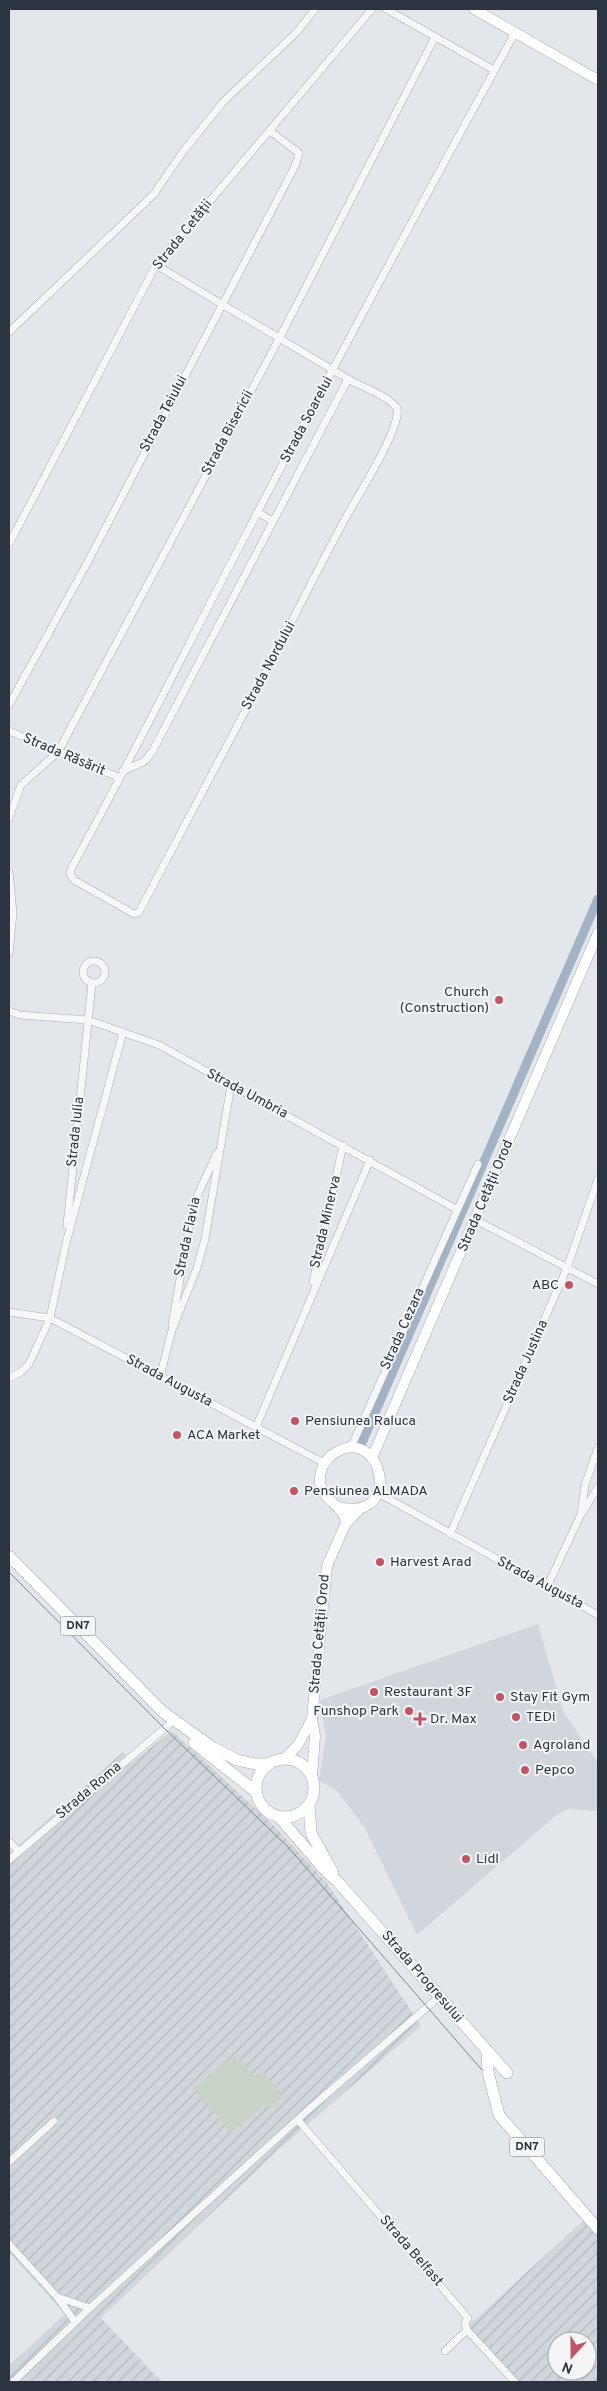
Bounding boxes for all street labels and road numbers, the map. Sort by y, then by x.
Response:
street label: Strada Cetății [150,196,216,274]
street label: Strada Teiului [137,373,191,455]
street label: Strada Soarelui [277,374,337,466]
street label: Strada Bisericii [198,387,258,479]
street label: Strada Nordului [239,619,299,713]
street label: Strada Răsărit [20,730,108,780]
street label: Strada Umbria [203,1065,291,1123]
street label: Strada Iulia [64,1096,88,1168]
street label: Strada Cetății Orod [455,1137,517,1255]
street label: Strada Minerva [307,1174,345,1270]
street label: Strada Flavia [171,1196,205,1278]
street label: Strada Cezara [377,1285,429,1373]
street label: Strada Justina [500,1317,552,1407]
street label: Strada Augusta [123,1351,215,1411]
street label: Strada Augusta [494,1553,586,1613]
street label: Strada Cetății Orod [306,1574,334,1694]
road number: DN7 [60,1616,96,1635]
street label: Strada Roma [53,1759,125,1823]
street label: Strada Progresului [378,1928,466,2026]
road number: DN7 [510,2138,544,2156]
street label: Strada Belfast [376,2212,446,2290]

